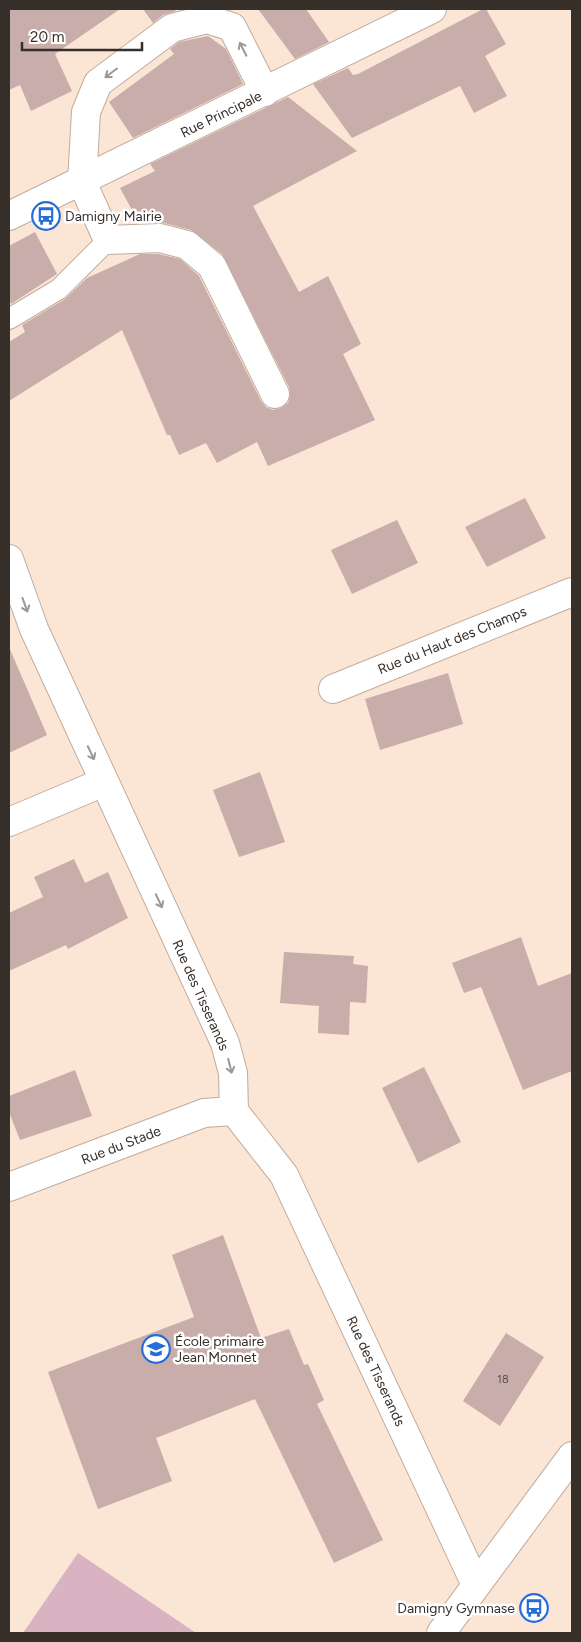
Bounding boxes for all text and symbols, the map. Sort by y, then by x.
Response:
scale bar [22,20,142,52]
text: 20 m [30,28,64,46]
one-way arrow [238,42,247,57]
one-way arrow [104,68,118,78]
street label: Rue Principale [178,87,265,141]
bus stop icon: Damigny Mairie [31,201,61,231]
place label: Damigny Mairie [65,208,162,225]
one-way arrow [21,596,30,612]
street label: Rue du Haut des Champs [375,603,529,678]
one-way arrow [87,745,96,760]
one-way arrow [155,893,164,908]
street label: Rue des Tisserands [168,937,233,1053]
one-way arrow [226,1057,236,1073]
street label: Rue du Stade [79,1122,164,1168]
street label: Rue des Tisserands [343,1313,409,1429]
place label: École primaire Jean Monnet [175,1333,264,1366]
school or university icon: École primaire Jean Monnet [141,1334,171,1364]
house number: 18 [497,1373,509,1386]
bus stop icon: Damigny Gymnase [519,1593,549,1623]
place label: Damigny Gymnase [397,1600,515,1617]

